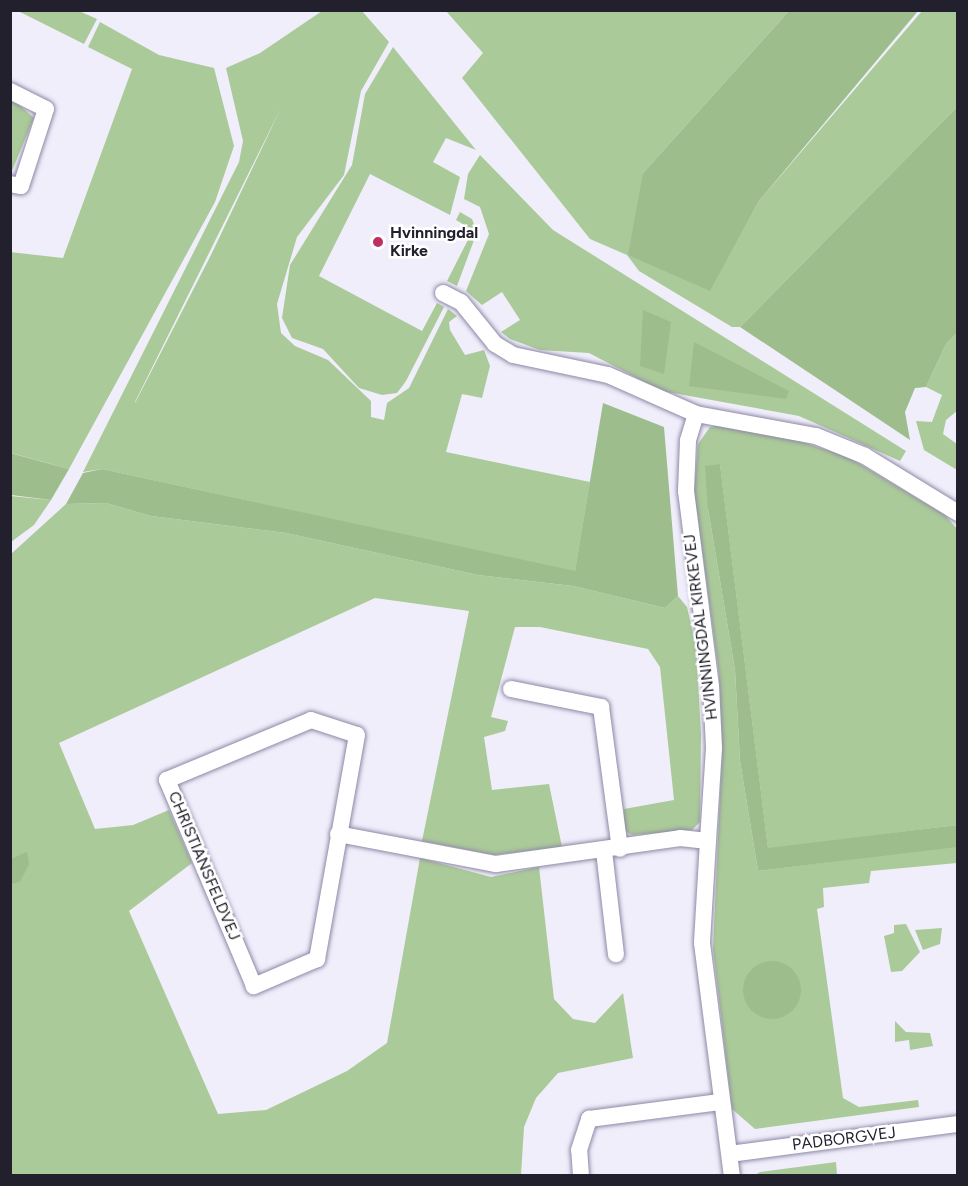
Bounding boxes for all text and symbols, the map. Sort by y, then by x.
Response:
place label: Hvinningdal Kirke [390,223,478,261]
marker: Hvinningdal Kirke [371,235,385,249]
street label: HVINNINGDAL KIRKEVEJ [680,533,722,721]
street label: CHRISTIANSFELDVEJ [164,789,244,943]
street label: PADBORGVEJ [791,1123,897,1155]

